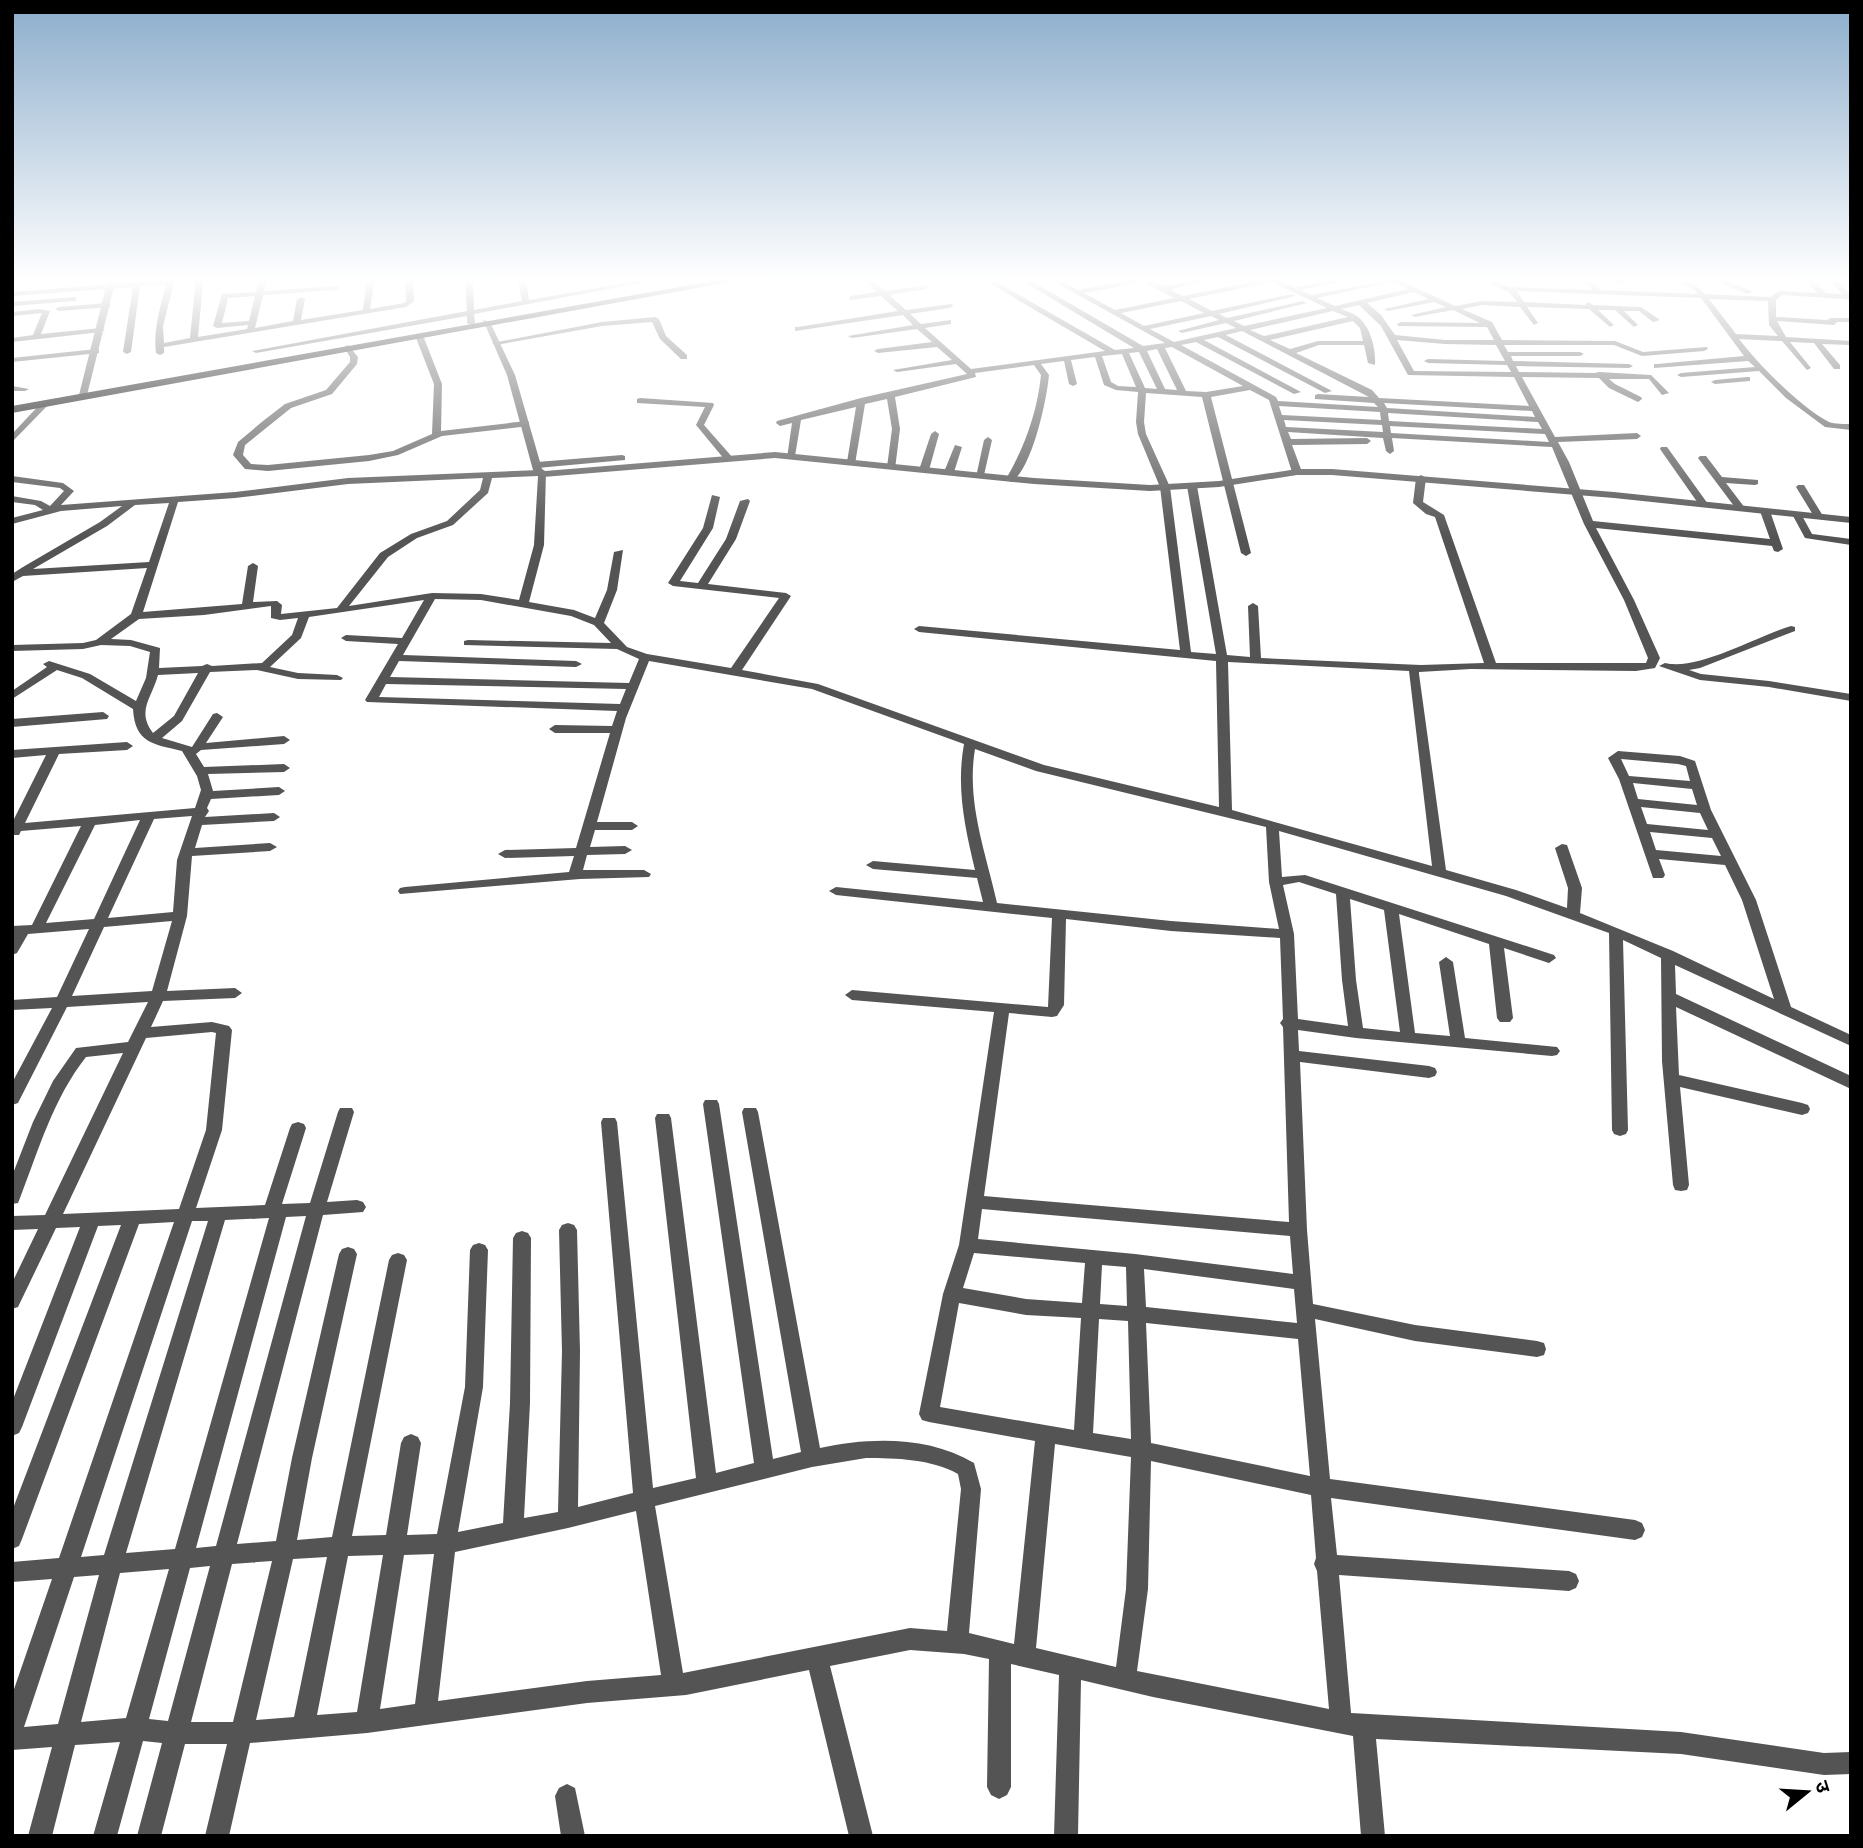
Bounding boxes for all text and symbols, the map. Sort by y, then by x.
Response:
north arrow [1772,1757,1842,1827]
text: उ [1811,1778,1836,1796]

